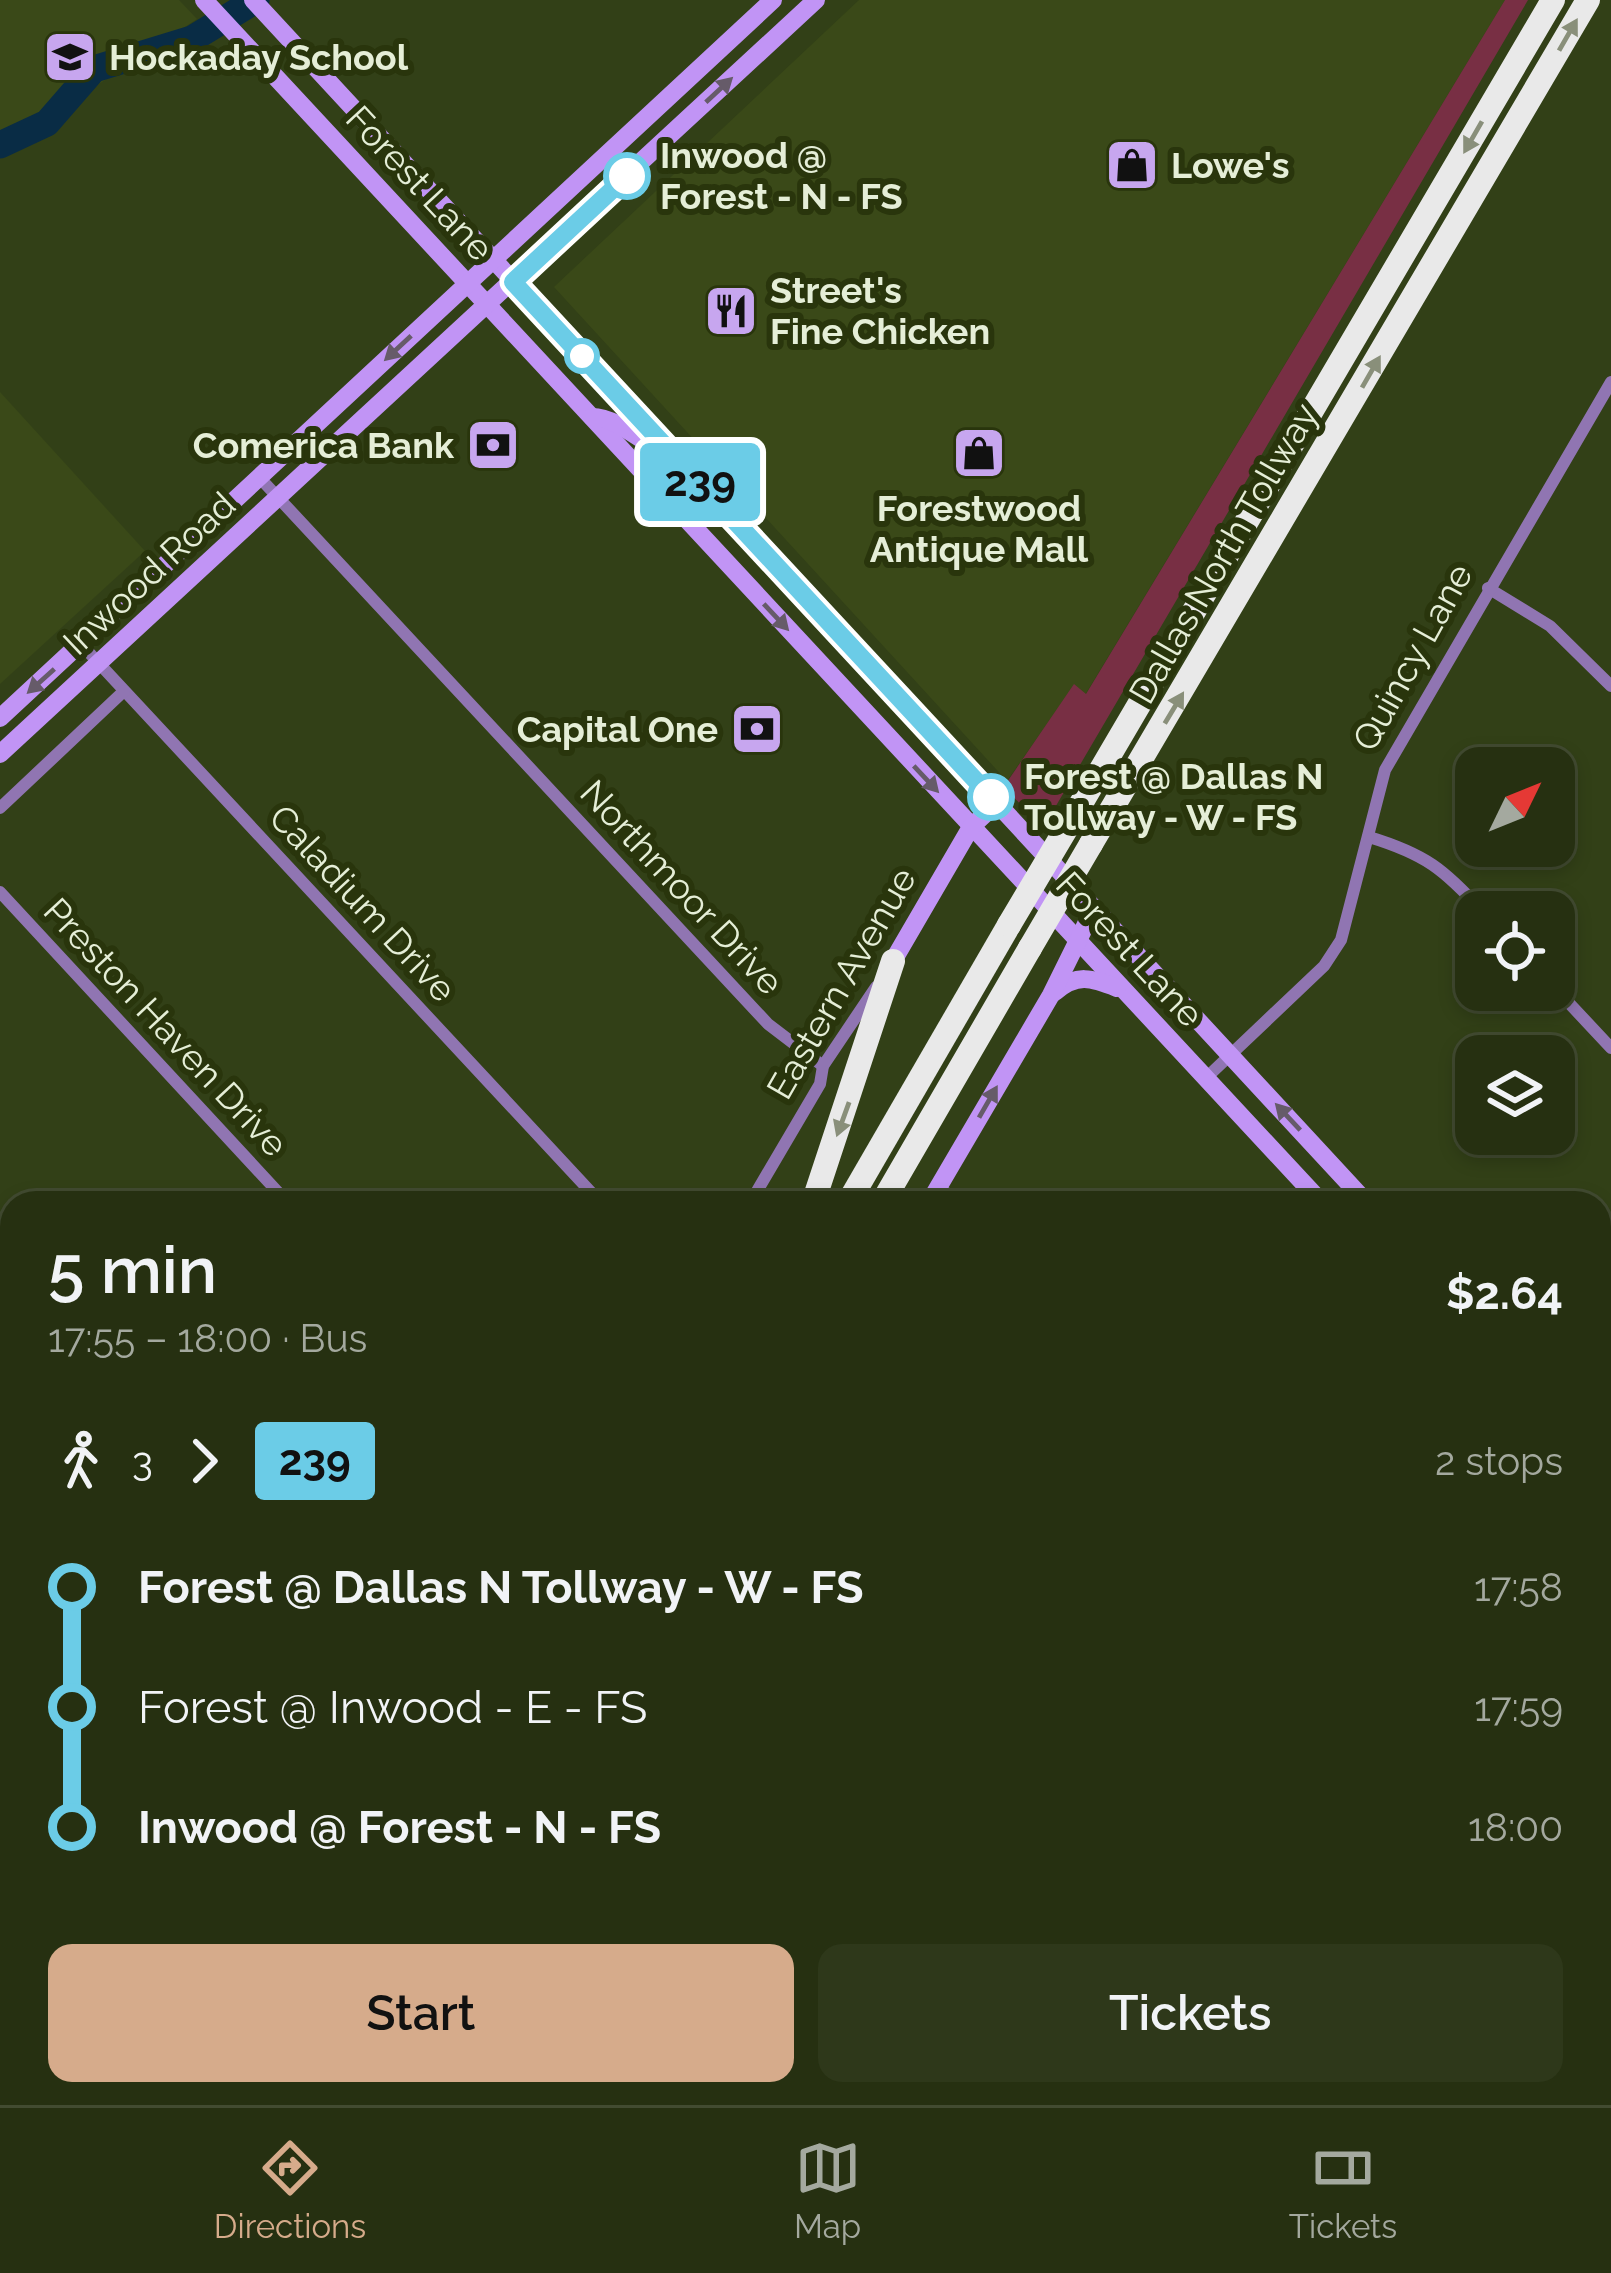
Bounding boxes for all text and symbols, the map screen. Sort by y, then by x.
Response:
one-way arrow [1556,18,1577,52]
school or university icon: Hockaday School [42,29,98,85]
place label: Hockaday School [109,36,409,78]
one-way arrow [705,77,734,105]
street label: Forest Lane [338,97,502,269]
one-way arrow [1464,120,1485,154]
place label: Inwood @ Forest - N - FS [660,134,903,217]
shop icon: Lowe's [1104,137,1160,193]
place label: Lowe's [1171,144,1290,186]
marker: Inwood @ Forest - N - FS [605,154,649,198]
place label: Street's Fine Chicken [770,269,990,352]
restaurant icon: Street's Fine Chicken [703,283,759,339]
one-way arrow [384,333,413,361]
unlabelled marker [566,340,598,372]
one-way arrow [1360,355,1381,389]
street label: Dallas North Tollway [1120,396,1326,710]
bank icon: Comerica Bank [465,417,521,473]
place label: Comerica Bank [193,424,455,466]
shop icon: Forestwood Antique Mall [951,425,1007,481]
line badge: 239 [631,443,769,521]
text: 239 [664,457,736,506]
street label: Inwood Road [55,483,243,663]
place label: Forestwood Antique Mall [870,487,1089,570]
street label: Quincy Lane [1343,556,1481,758]
one-way arrow [761,602,789,631]
one-way arrow [26,667,55,694]
one-way arrow [1163,691,1184,725]
bank icon: Capital One [729,701,785,757]
place label: Capital One [517,708,718,750]
north arrow [1455,747,1575,867]
map controls [1455,747,1575,1155]
place label: Forest @ Dallas N Tollway - W - FS [1024,755,1323,838]
one-way arrow [912,764,939,793]
street label: Northmoor Drive [572,771,792,1003]
marker: Forest @ Dallas N Tollway - W - FS [969,775,1013,819]
street label: Caladium Drive [261,796,465,1010]
street label: Eastern Avenue [758,860,924,1106]
street label: Forest Lane [1048,863,1212,1035]
street label: Preston Haven Drive [36,889,296,1165]
button: locate [1455,891,1575,1011]
button: layers [1455,1035,1575,1155]
one-way arrow [977,1085,998,1119]
one-way arrow [833,1101,851,1137]
one-way arrow [1275,1102,1302,1131]
text: 5 min [48,1231,217,1308]
text: $2.64 [1446,1267,1563,1320]
text: 17:55 – 18:00 · Bus [48,1315,367,1361]
icon: walk [48,1428,114,1494]
icon: forward [171,1428,237,1494]
text: 239 [279,1436,351,1485]
text: 3 [132,1438,153,1484]
text: 2 stops [1435,1438,1563,1484]
text: Forest @ Dallas N Tollway - W - FS [138,1561,864,1614]
text: 17:58 [1474,1564,1563,1610]
text: Forest @ Inwood - E - FS [138,1681,647,1734]
text: 17:59 [1474,1684,1563,1730]
text: Inwood @ Forest - N - FS [138,1801,661,1854]
text: 18:00 [1468,1804,1563,1850]
button: Start [48,1944,794,2082]
button: Tickets [818,1944,1563,2082]
tab: Directions [214,2135,366,2246]
tab: Map [794,2135,861,2246]
tab: Tickets [1289,2135,1397,2246]

